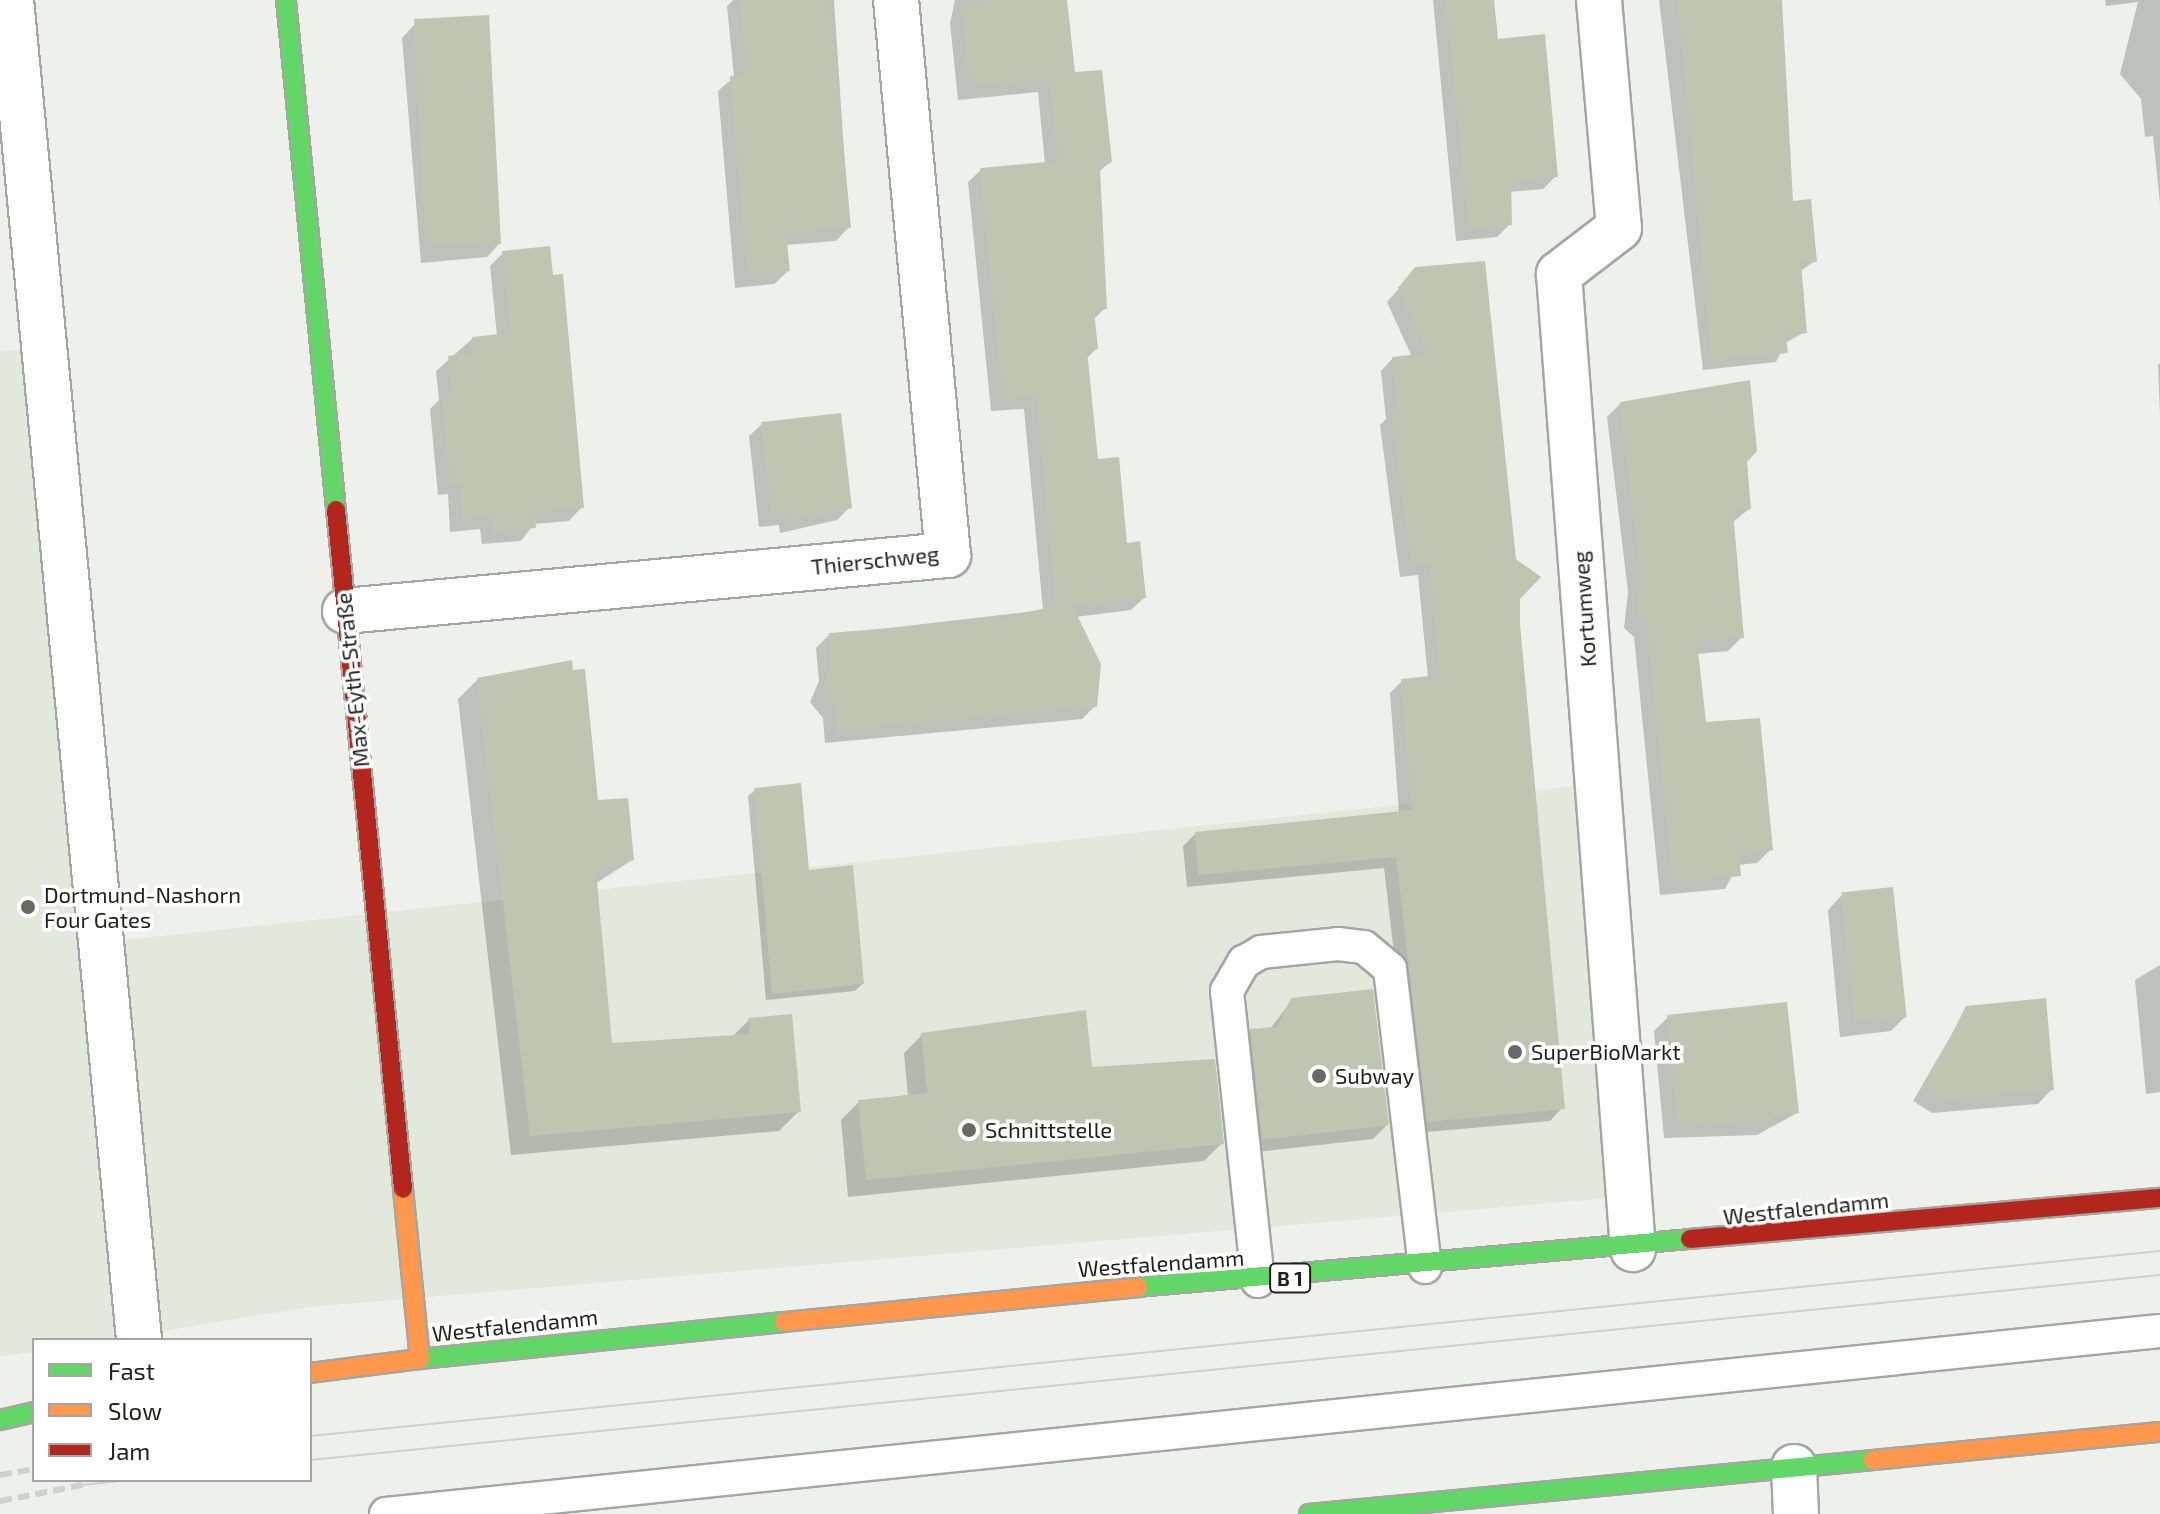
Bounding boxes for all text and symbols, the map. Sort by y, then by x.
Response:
street label: Thierschweg [810,540,940,580]
street label: Kortumweg [1567,550,1601,668]
street label: Max-Eyth-Straße [330,591,374,769]
place label: Dortmund-Nashorn Four Gates [44,881,241,932]
marker: Dortmund-Nashorn Four Gates [19,898,37,916]
place label: SuperBioMarkt [1531,1039,1681,1065]
marker: SuperBioMarkt [1506,1043,1524,1061]
place label: Subway [1335,1063,1414,1089]
marker: Subway [1310,1067,1328,1085]
place label: Schnittstelle [985,1117,1112,1143]
marker: Schnittstelle [960,1121,978,1139]
street label: Westfalendamm [1722,1186,1890,1230]
street label: Westfalendamm [1077,1244,1245,1282]
road number: B 1 [1268,1262,1312,1294]
street label: Westfalendamm [431,1303,599,1347]
legend [32,1338,312,1482]
text: Fast [108,1356,155,1385]
text: Slow [108,1396,162,1425]
text: Jam [108,1436,150,1465]

